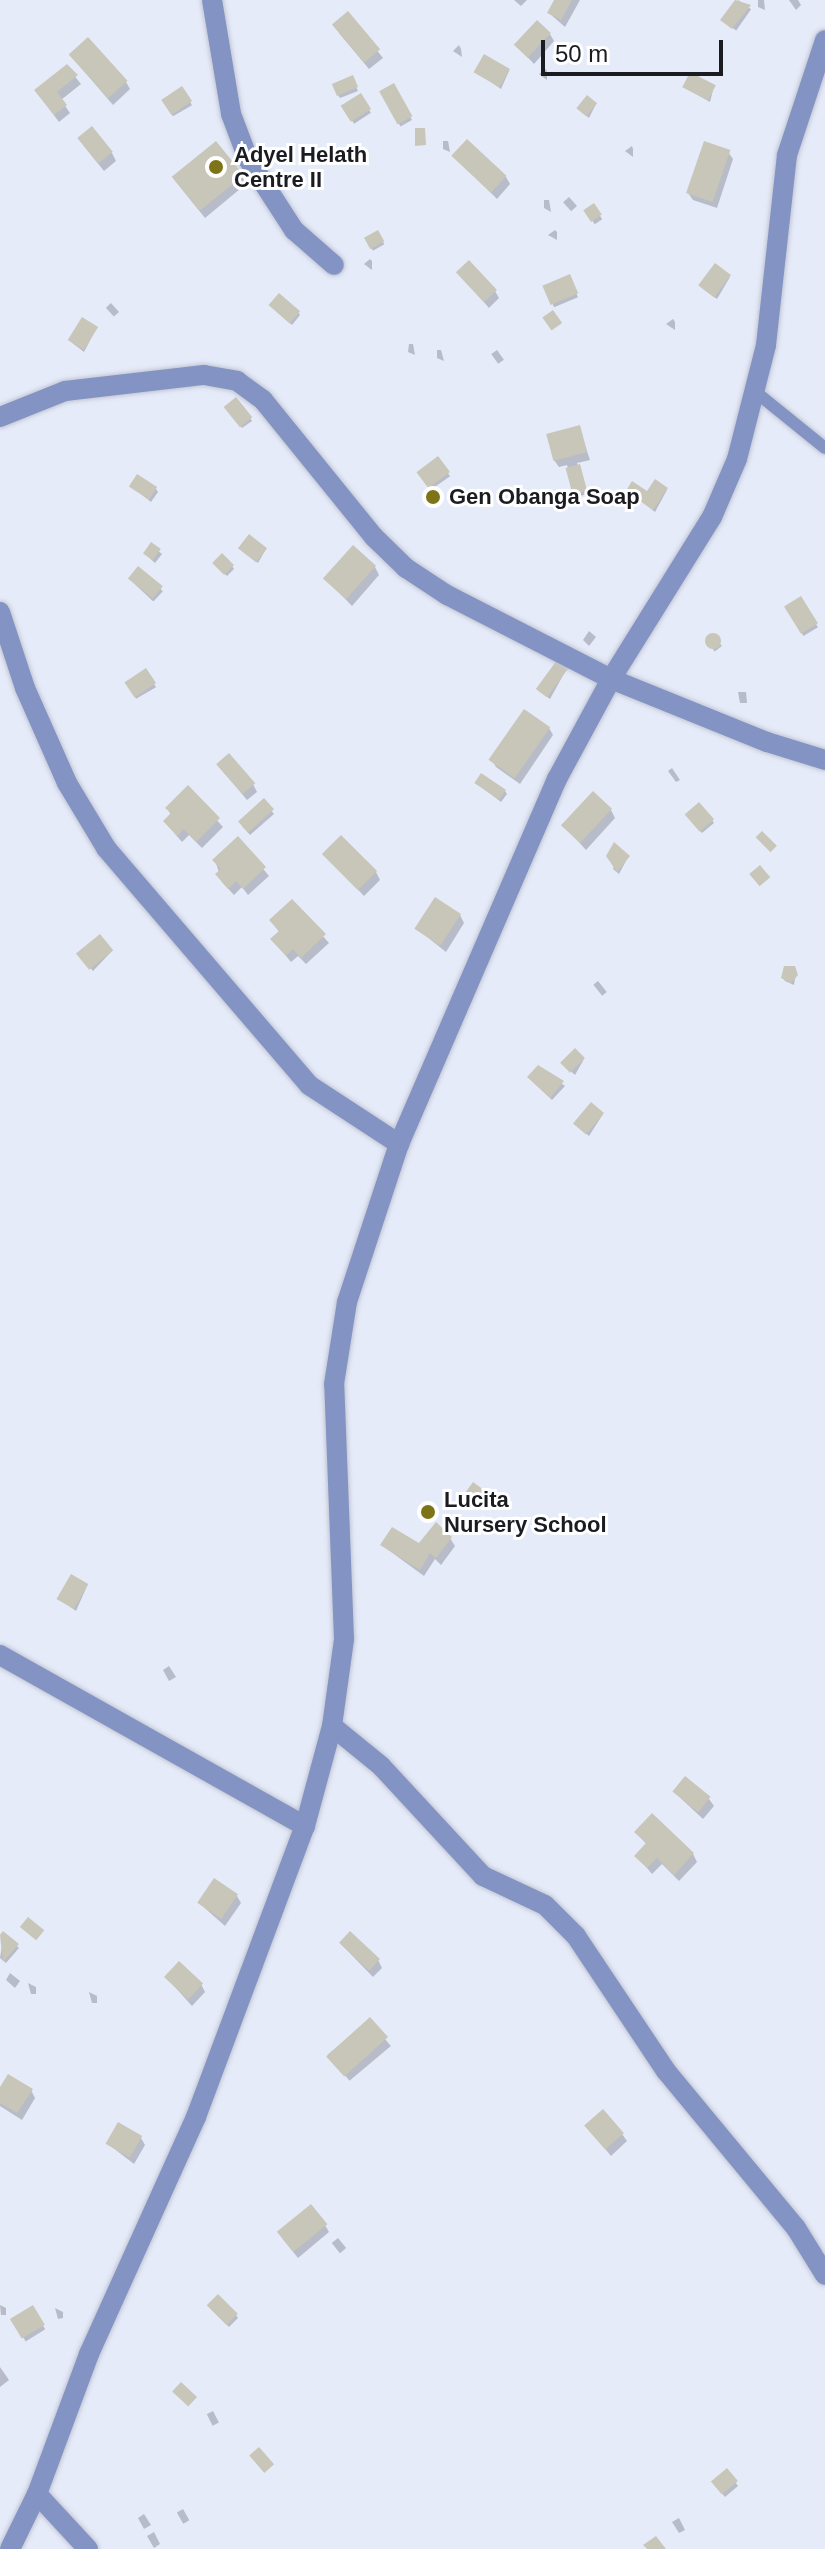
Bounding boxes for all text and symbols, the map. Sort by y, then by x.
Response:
scale bar [545,24,727,74]
text: 50 m [555,40,608,67]
place label: Adyel Helath Centre II [234,141,367,192]
marker: Adyel Helath Centre II [205,156,227,178]
place label: Gen Obanga Soap [449,484,640,510]
marker: Gen Obanga Soap [424,488,442,506]
place label: Lucita Nursery School [444,1486,607,1538]
marker: Lucita Nursery School [419,1503,437,1521]

